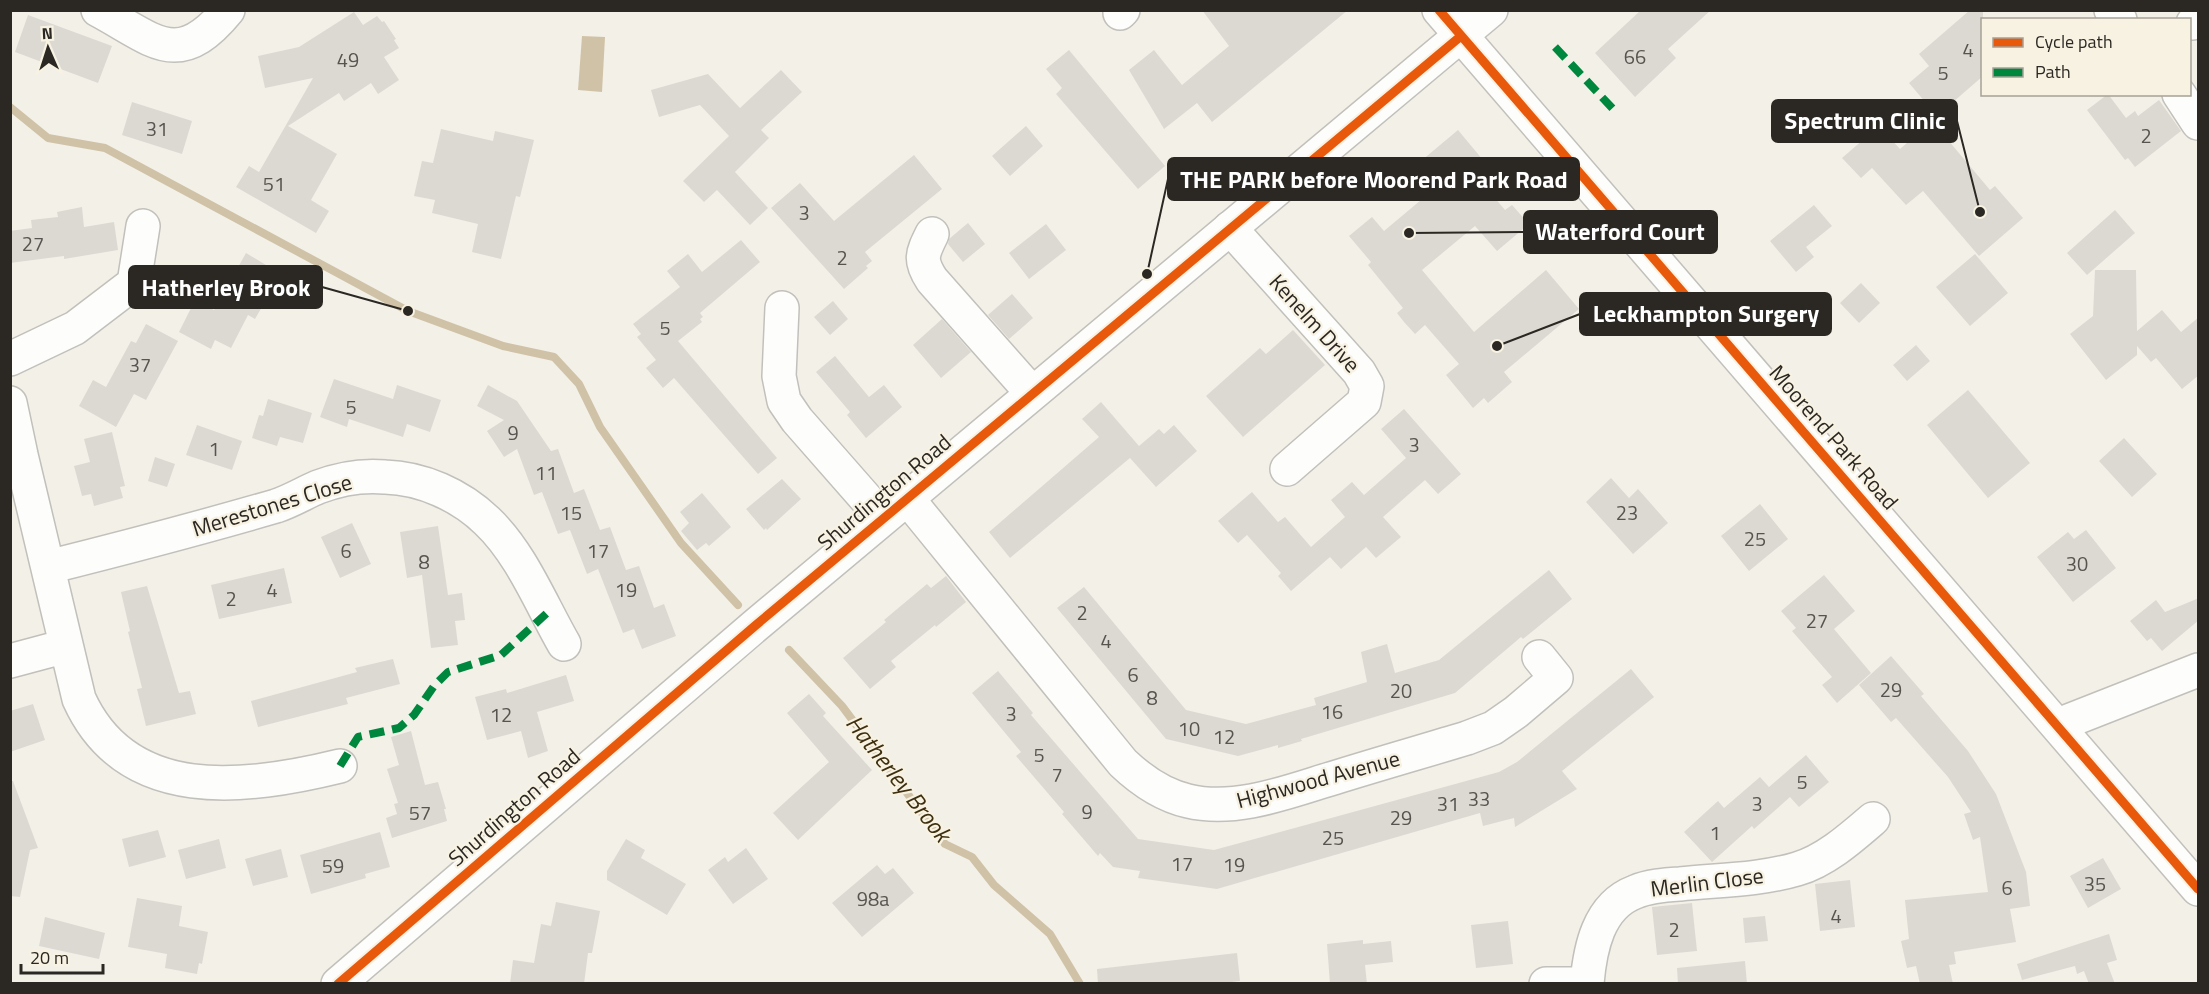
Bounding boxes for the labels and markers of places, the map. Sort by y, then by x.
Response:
callout: Spectrum Clinic [1772,100,1957,142]
callout: THE PARK before Moorend Park Road [1168,158,1579,200]
callout: Waterford Court [1524,211,1717,253]
callout: Hatherley Brook [129,266,322,308]
callout: Leckhampton Surgery [1580,293,1831,335]

